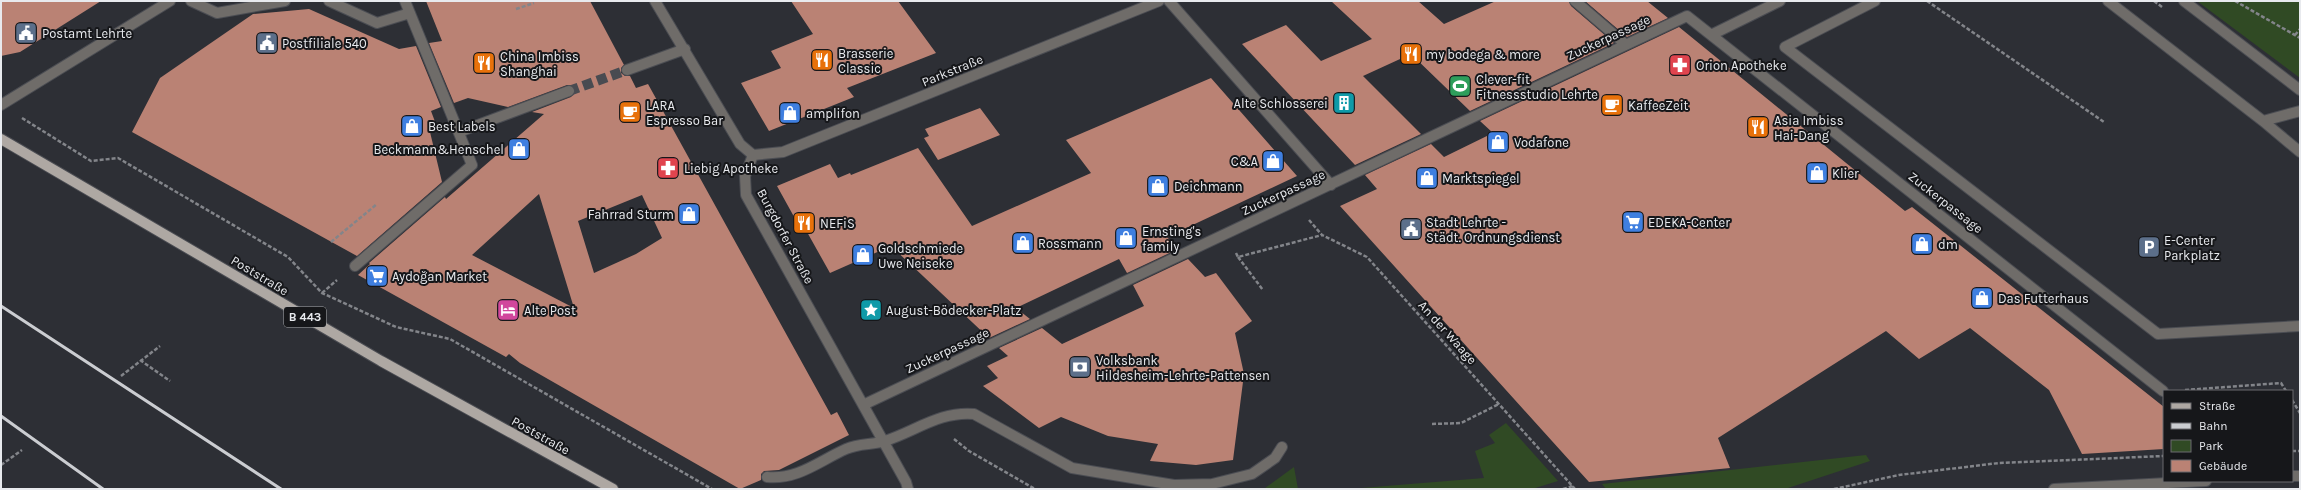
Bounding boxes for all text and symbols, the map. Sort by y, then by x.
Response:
street label: Zuckerpassage [1564,11,1653,63]
public building icon: Postamt Lehrte [13,20,39,46]
place label: Postamt Lehrte [42,26,132,41]
public building icon: Postfiliale 540 [254,30,280,56]
place label: Postfiliale 540 [282,36,367,51]
restaurant icon: my bodega & more [1398,41,1424,67]
place label: Brasserie Classic [838,46,894,76]
restaurant icon: Brasserie Classic [809,47,835,73]
place label: my bodega & more [1426,47,1540,62]
place label: China Imbiss Shanghai [500,49,579,79]
restaurant icon: China Imbiss Shanghai [471,50,497,76]
street label: Parkstraße [919,51,985,90]
pharmacy icon: Orion Apotheke [1667,52,1693,78]
place label: Orion Apotheke [1696,58,1787,73]
place label: Clever-fit Fitnessstudio Lehrte [1476,72,1598,102]
sports icon: Clever-fit Fitnessstudio Lehrte [1447,73,1473,99]
building icon: Alte Schlosserei [1331,90,1357,116]
cafe icon: KaffeeZeit [1599,92,1625,118]
place label: Alte Schlosserei [1233,96,1328,111]
place label: LARA Espresso Bar [646,98,723,128]
place label: KaffeeZeit [1628,98,1689,113]
cafe icon: LARA Espresso Bar [617,99,643,125]
shop icon: amplifon [777,100,803,126]
place label: amplifon [806,106,860,121]
shop icon: Best Labels [399,113,425,139]
place label: Asia Imbiss Hai-Dang [1774,113,1844,143]
restaurant icon: Asia Imbiss Hai-Dang [1745,114,1771,140]
place label: Best Labels [428,119,496,134]
shop icon: Vodafone [1485,129,1511,155]
place label: Vodafone [1514,135,1569,150]
shop icon: Beckmann&Henschel [506,136,532,162]
place label: Beckmann&Henschel [373,142,504,157]
shop icon: C&A [1260,148,1286,174]
place label: C&A [1231,154,1259,169]
pharmacy icon: Liebig Apotheke [655,155,681,181]
shop icon: Klier [1804,160,1830,186]
place label: Liebig Apotheke [684,161,779,176]
shop icon: Marktspiegel [1414,165,1440,191]
street label: Zuckerpassage [1239,166,1328,218]
place label: Klier [1832,166,1859,181]
street label: Zuckerpassage [1905,169,1986,236]
place label: Marktspiegel [1442,171,1520,186]
shop icon: Deichmann [1145,173,1171,199]
place label: Deichmann [1174,179,1243,194]
street label: Burgdorfer Straße [754,186,817,287]
shop icon: Fahrrad Sturm [676,201,702,227]
place label: Fahrrad Sturm [588,207,674,222]
supermarket icon: EDEKA-Center [1620,209,1646,235]
restaurant icon: NEFiS [791,210,817,236]
place label: Stadt Lehrte - Städt. Ordnungsdienst [1426,215,1560,245]
place label: EDEKA-Center [1648,215,1730,230]
place label: NEFiS [820,216,855,231]
public building icon: Stadt Lehrte - Städt. Ordnungsdienst [1398,216,1424,242]
place label: Ernsting's family [1142,224,1201,254]
shop icon: Ernsting's family [1113,225,1139,251]
shop icon: Rossmann [1010,230,1036,256]
shop icon: dm [1909,231,1935,257]
place label: E-Center Parkplatz [2164,233,2220,263]
parking icon: E-Center Parkplatz [2136,234,2162,260]
place label: Rossmann [1038,236,1102,251]
place label: dm [1938,237,1958,252]
place label: Goldschmiede Uwe Neiseke [878,241,964,271]
shop icon: Goldschmiede Uwe Neiseke [850,242,876,268]
street label: Poststraße [228,252,291,299]
supermarket icon: Aydoğan Market [364,263,390,289]
place label: Aydoğan Market [392,269,487,284]
shop icon: Das Futterhaus [1969,285,1995,311]
place label: Das Futterhaus [1998,291,2089,306]
hotel icon: Alte Post [495,297,521,323]
place icon: August-Bödecker-Platz [858,297,884,323]
street label: An der Waage [1415,298,1480,367]
place label: Alte Post [524,303,576,318]
place label: August-Bödecker-Platz [886,303,1021,318]
road number: B 443 [284,307,326,327]
street label: Zuckerpassage [903,324,992,376]
place label: Volksbank Hildesheim-Lehrte-Pattensen [1096,353,1270,383]
bank icon: Volksbank Hildesheim-Lehrte-Pattensen [1067,354,1093,380]
legend [2163,390,2293,482]
text: Straße [2199,399,2235,413]
street label: Poststraße [509,413,573,458]
text: Bahn [2199,419,2228,433]
text: Park [2199,439,2224,453]
text: Gebäude [2199,459,2247,473]

